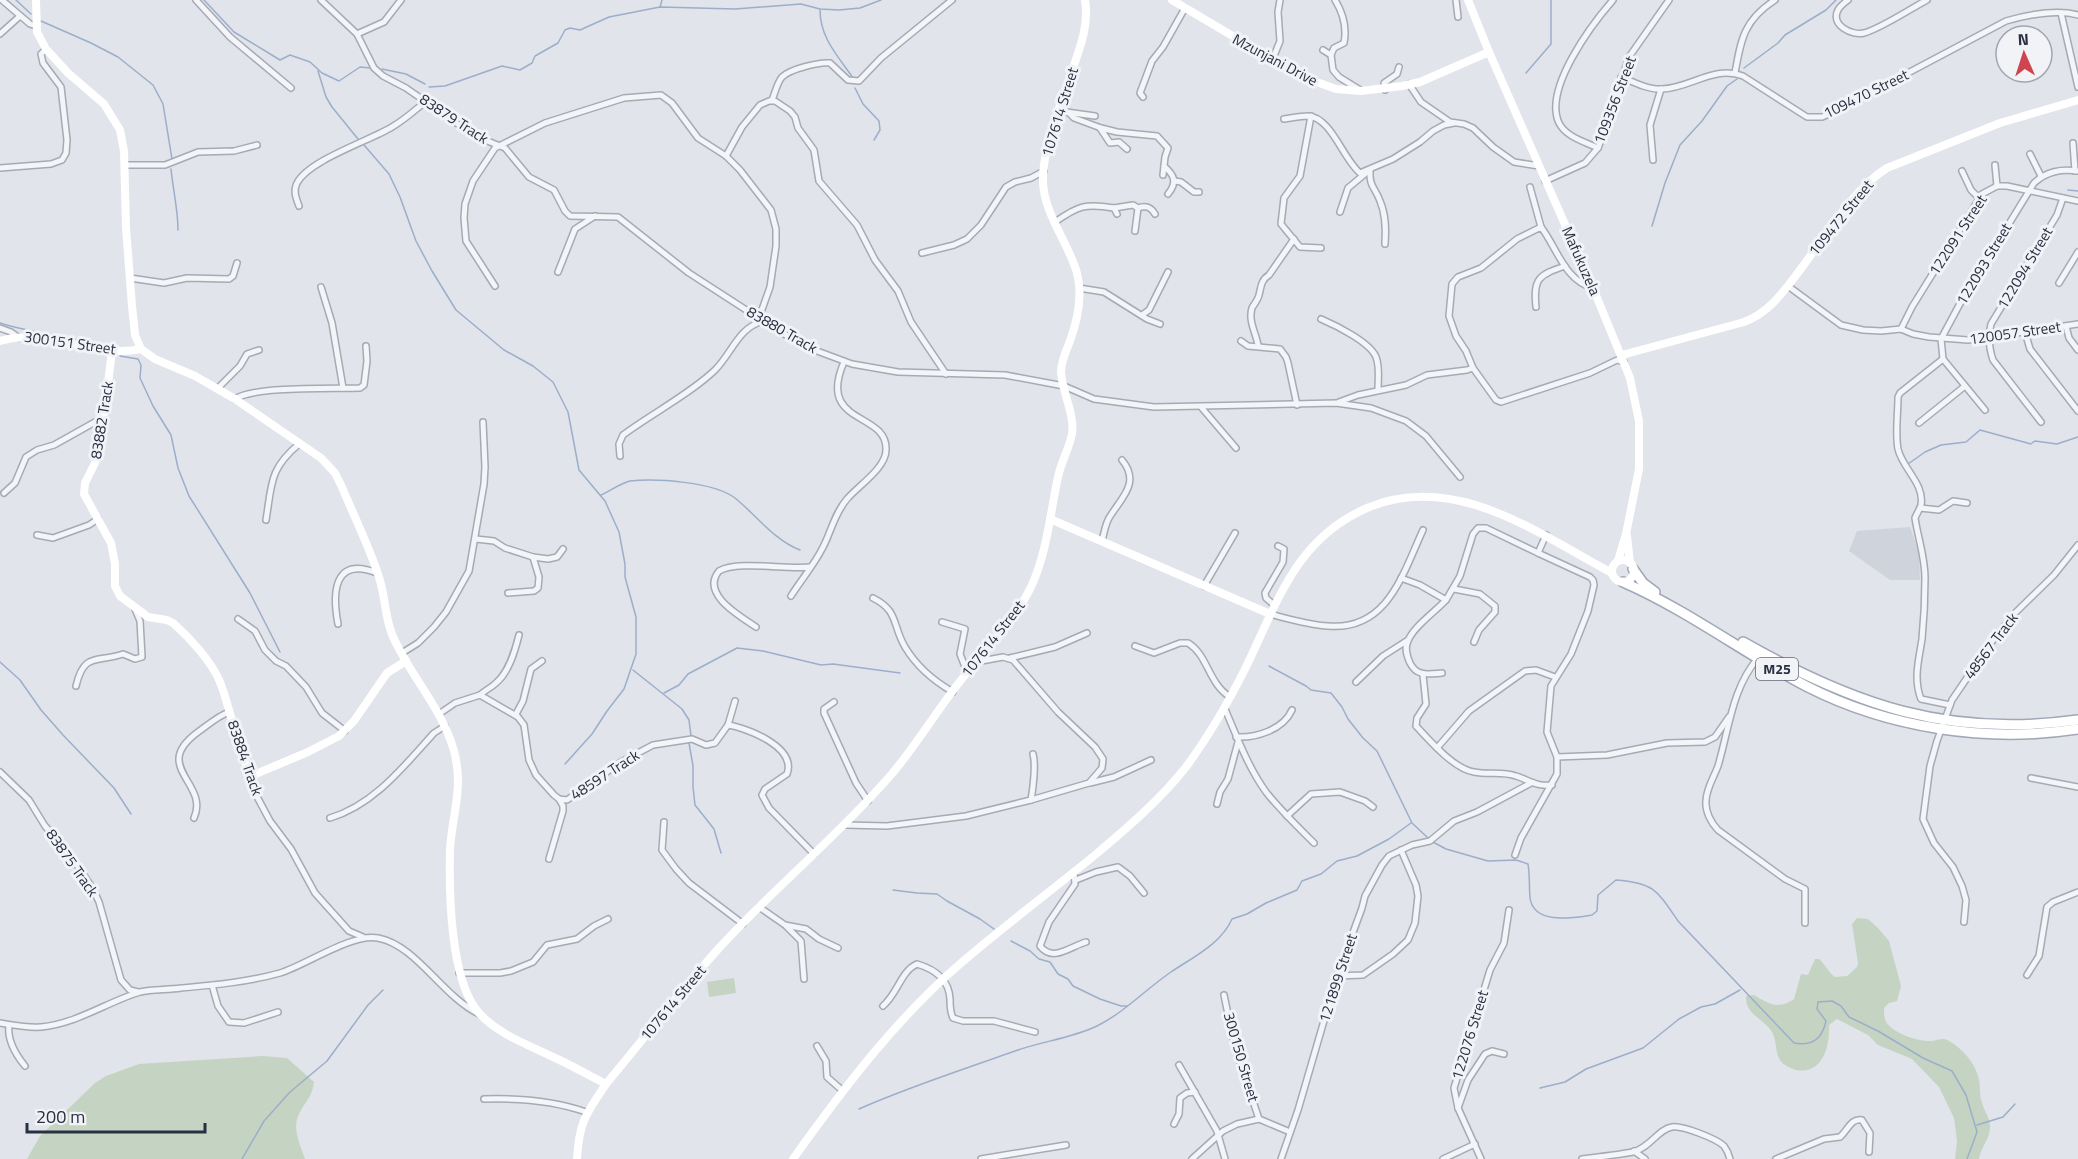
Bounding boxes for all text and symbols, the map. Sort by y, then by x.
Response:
north arrow [1994,24,2054,84]
street label: Mzunjani Drive [1228,27,1322,92]
text: N [2017,27,2029,51]
street label: 109356 Street [1587,52,1642,147]
street label: 109470 Street [1819,63,1913,124]
street label: 107614 Street [1035,64,1084,159]
street label: 83879 Track [415,88,493,150]
street label: 109472 Street [1803,174,1879,261]
street label: 122091 Street [1923,189,1993,280]
street label: 122093 Street [1950,218,2018,309]
street label: 122094 Street [1991,222,2059,313]
street label: Mafukuzela [1556,223,1607,300]
street label: 83880 Track [743,300,822,359]
street label: 120057 Street [1968,315,2063,350]
street label: 300151 Street [23,325,118,360]
street label: 83882 Track [84,379,119,460]
street label: 107614 Street [955,595,1031,682]
street label: 48567 Track [1958,607,2023,684]
road number: M25 [1756,658,1798,680]
street label: 83884 Track [222,717,269,799]
street label: 48597 Track [566,744,644,806]
street label: 83875 Track [41,824,104,901]
street label: 121899 Street [1312,930,1363,1025]
street label: 107614 Street [634,959,712,1045]
street label: 122076 Street [1445,987,1494,1082]
street label: 300150 Street [1218,1009,1265,1105]
scale bar [27,1096,206,1134]
text: 200 m [36,1103,85,1130]

